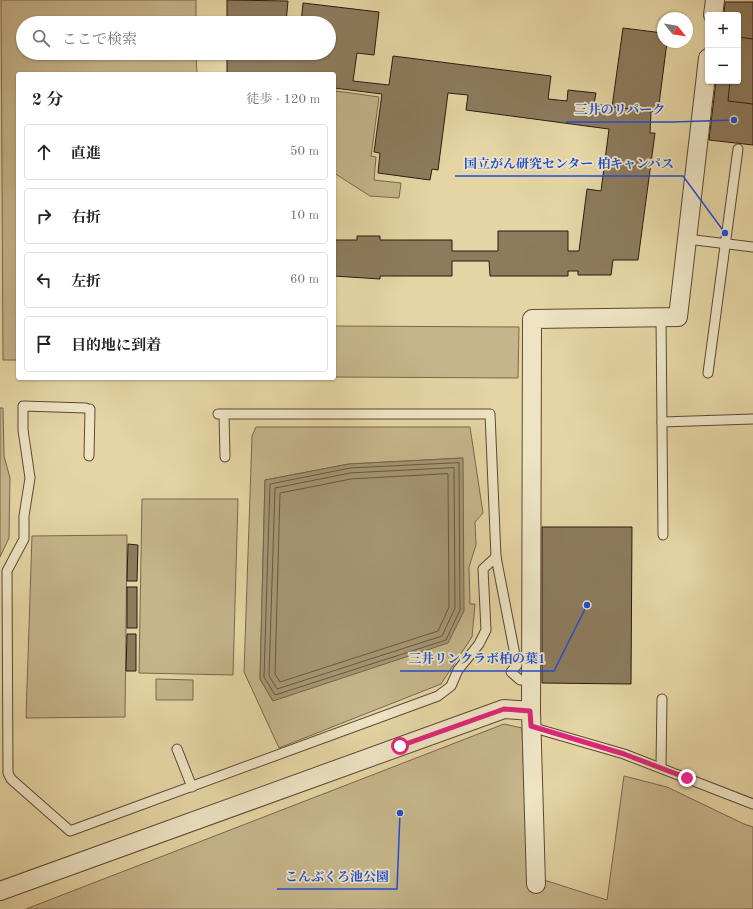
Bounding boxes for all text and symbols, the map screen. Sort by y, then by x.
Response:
north arrow [657,12,693,48]
map controls [705,12,741,84]
button: + [705,12,741,48]
search box [16,16,336,60]
icon: search [30,27,52,49]
text: ここで検索 [62,33,137,48]
button: − [705,48,741,84]
text: 2 分 [32,92,64,109]
text: 徒歩 · 120 m [246,93,320,106]
callout: 三井のリパーク [566,97,673,122]
text: 三井のリパーク [575,103,665,117]
icon: ahead [33,141,55,163]
text: 50 m [290,145,319,158]
text: 直進 [71,147,101,162]
callout: 国立がん研究センター 柏キャンパス [455,151,683,176]
text: 国立がん研究センター 柏キャンパス [464,156,674,171]
icon: right [33,205,55,227]
text: 10 m [290,209,319,222]
text: 右折 [71,211,101,226]
icon: left [33,269,55,291]
text: 60 m [290,273,319,286]
text: 左折 [71,275,101,290]
icon: arrive [33,333,55,355]
text: 目的地に到着 [71,339,161,354]
callout: 三井リンクラボ柏の葉1 [400,646,554,671]
text: 三井リンクラボ柏の葉1 [408,651,546,666]
route start [391,737,409,755]
route end [678,769,696,787]
callout: こんぶくろ池公園 [277,864,397,889]
text: こんぶくろ池公園 [285,869,389,884]

